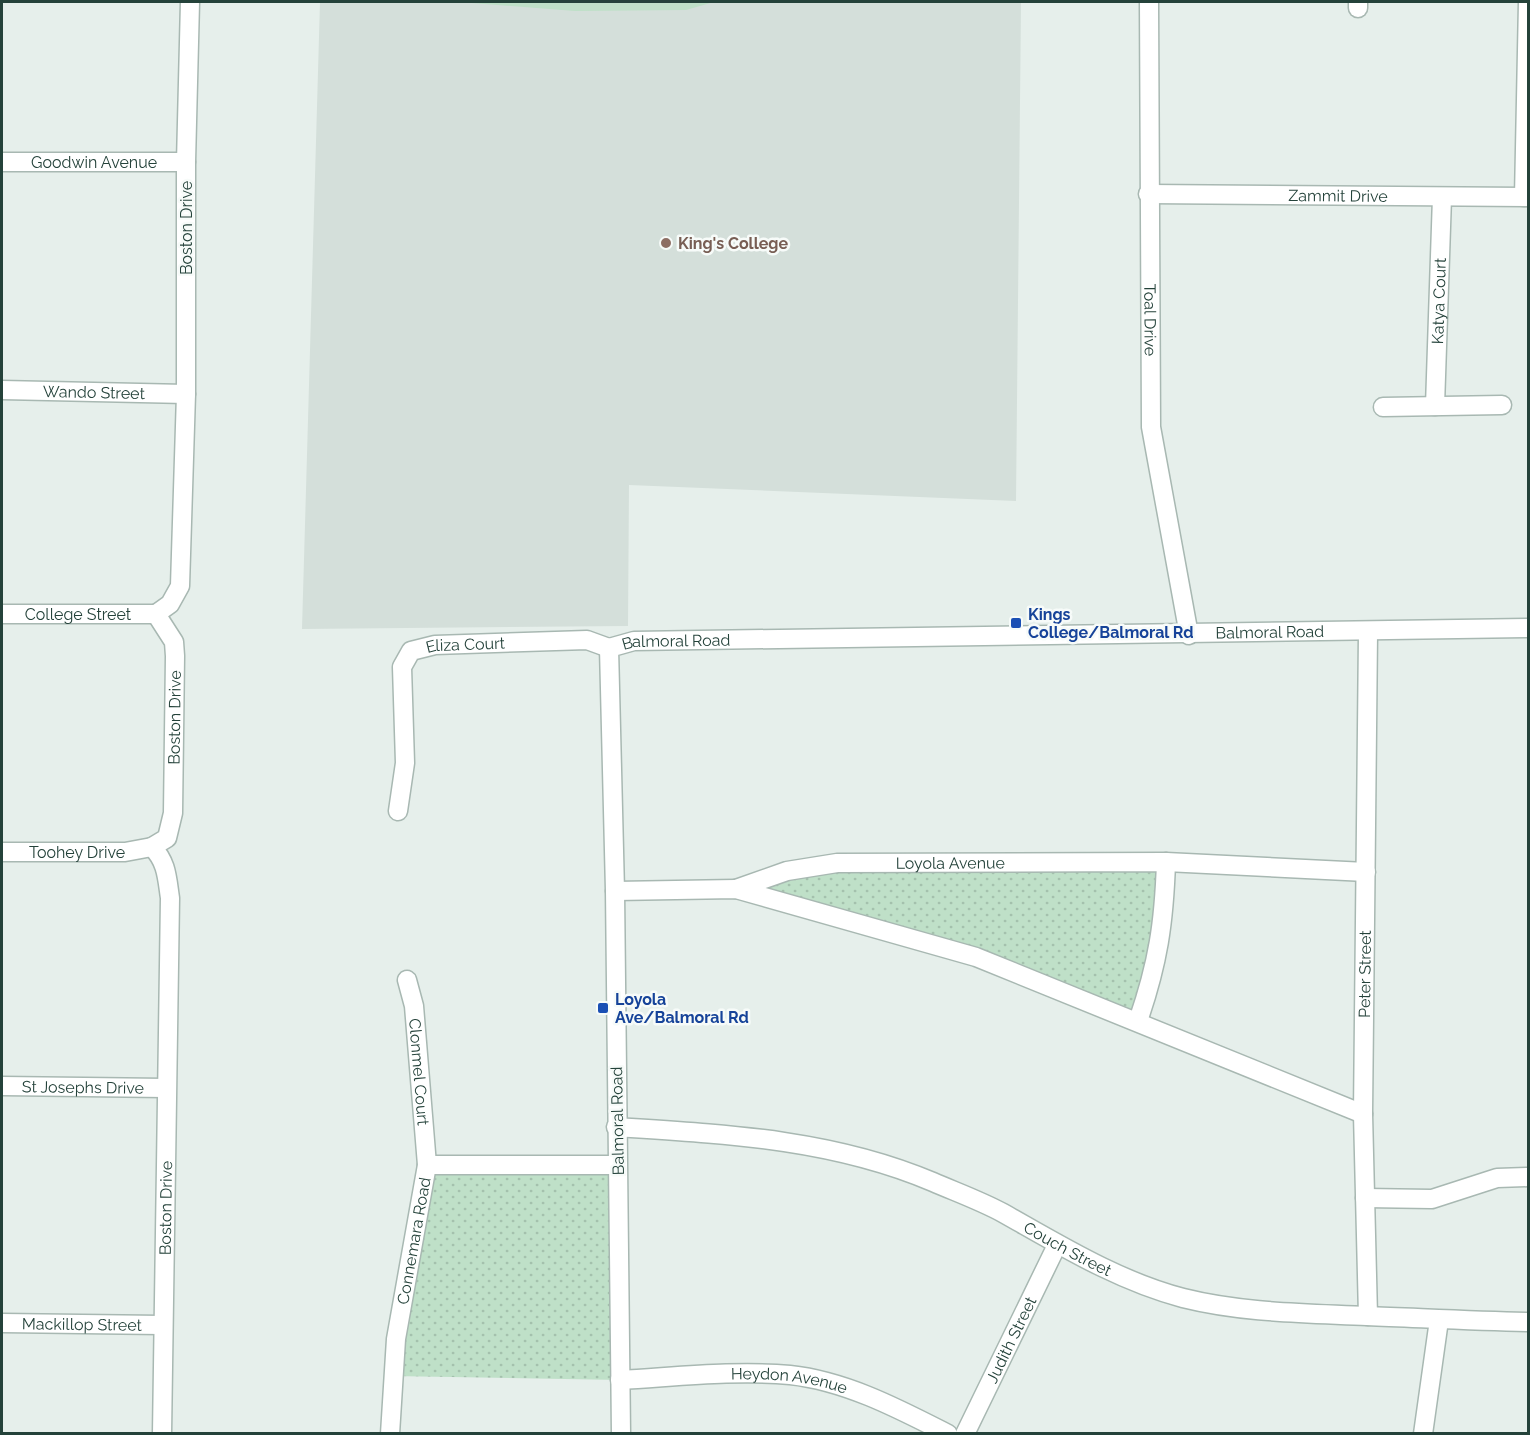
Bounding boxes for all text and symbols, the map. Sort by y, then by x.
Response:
street label: Goodwin Avenue [31,153,157,172]
street label: Boston Drive [177,181,196,275]
street label: Zammit Drive [1288,186,1388,206]
place label: King's College [678,234,788,253]
marker: King's College [659,236,673,250]
street label: Katya Court [1428,257,1450,345]
street label: Toal Drive [1140,284,1160,356]
street label: Wando Street [43,382,146,403]
street label: College Street [25,605,132,624]
place label: Kings College/Balmoral Rd [1028,605,1194,642]
marker: Kings College/Balmoral Rd [1009,616,1023,630]
street label: Balmoral Road [1215,622,1324,643]
street label: Balmoral Road [620,631,730,654]
street label: Eliza Court [424,634,506,657]
street label: Boston Drive [165,670,185,765]
street label: Toohey Drive [29,843,125,862]
street label: Loyola Avenue [896,853,1005,873]
street label: Peter Street [1355,930,1375,1018]
place label: Loyola Ave/Balmoral Rd [615,990,749,1027]
marker: Loyola Ave/Balmoral Rd [596,1001,610,1015]
street label: Clonmel Court [405,1018,433,1127]
street label: Balmoral Road [607,1067,628,1175]
street label: St Josephs Drive [22,1077,144,1098]
street label: Boston Drive [156,1161,176,1255]
street label: Connemara Road [393,1176,435,1306]
street label: Couch Street [1020,1218,1115,1280]
street label: Judith Street [982,1293,1041,1386]
street label: Mackillop Street [22,1314,143,1335]
street label: Heydon Avenue [731,1364,850,1398]

